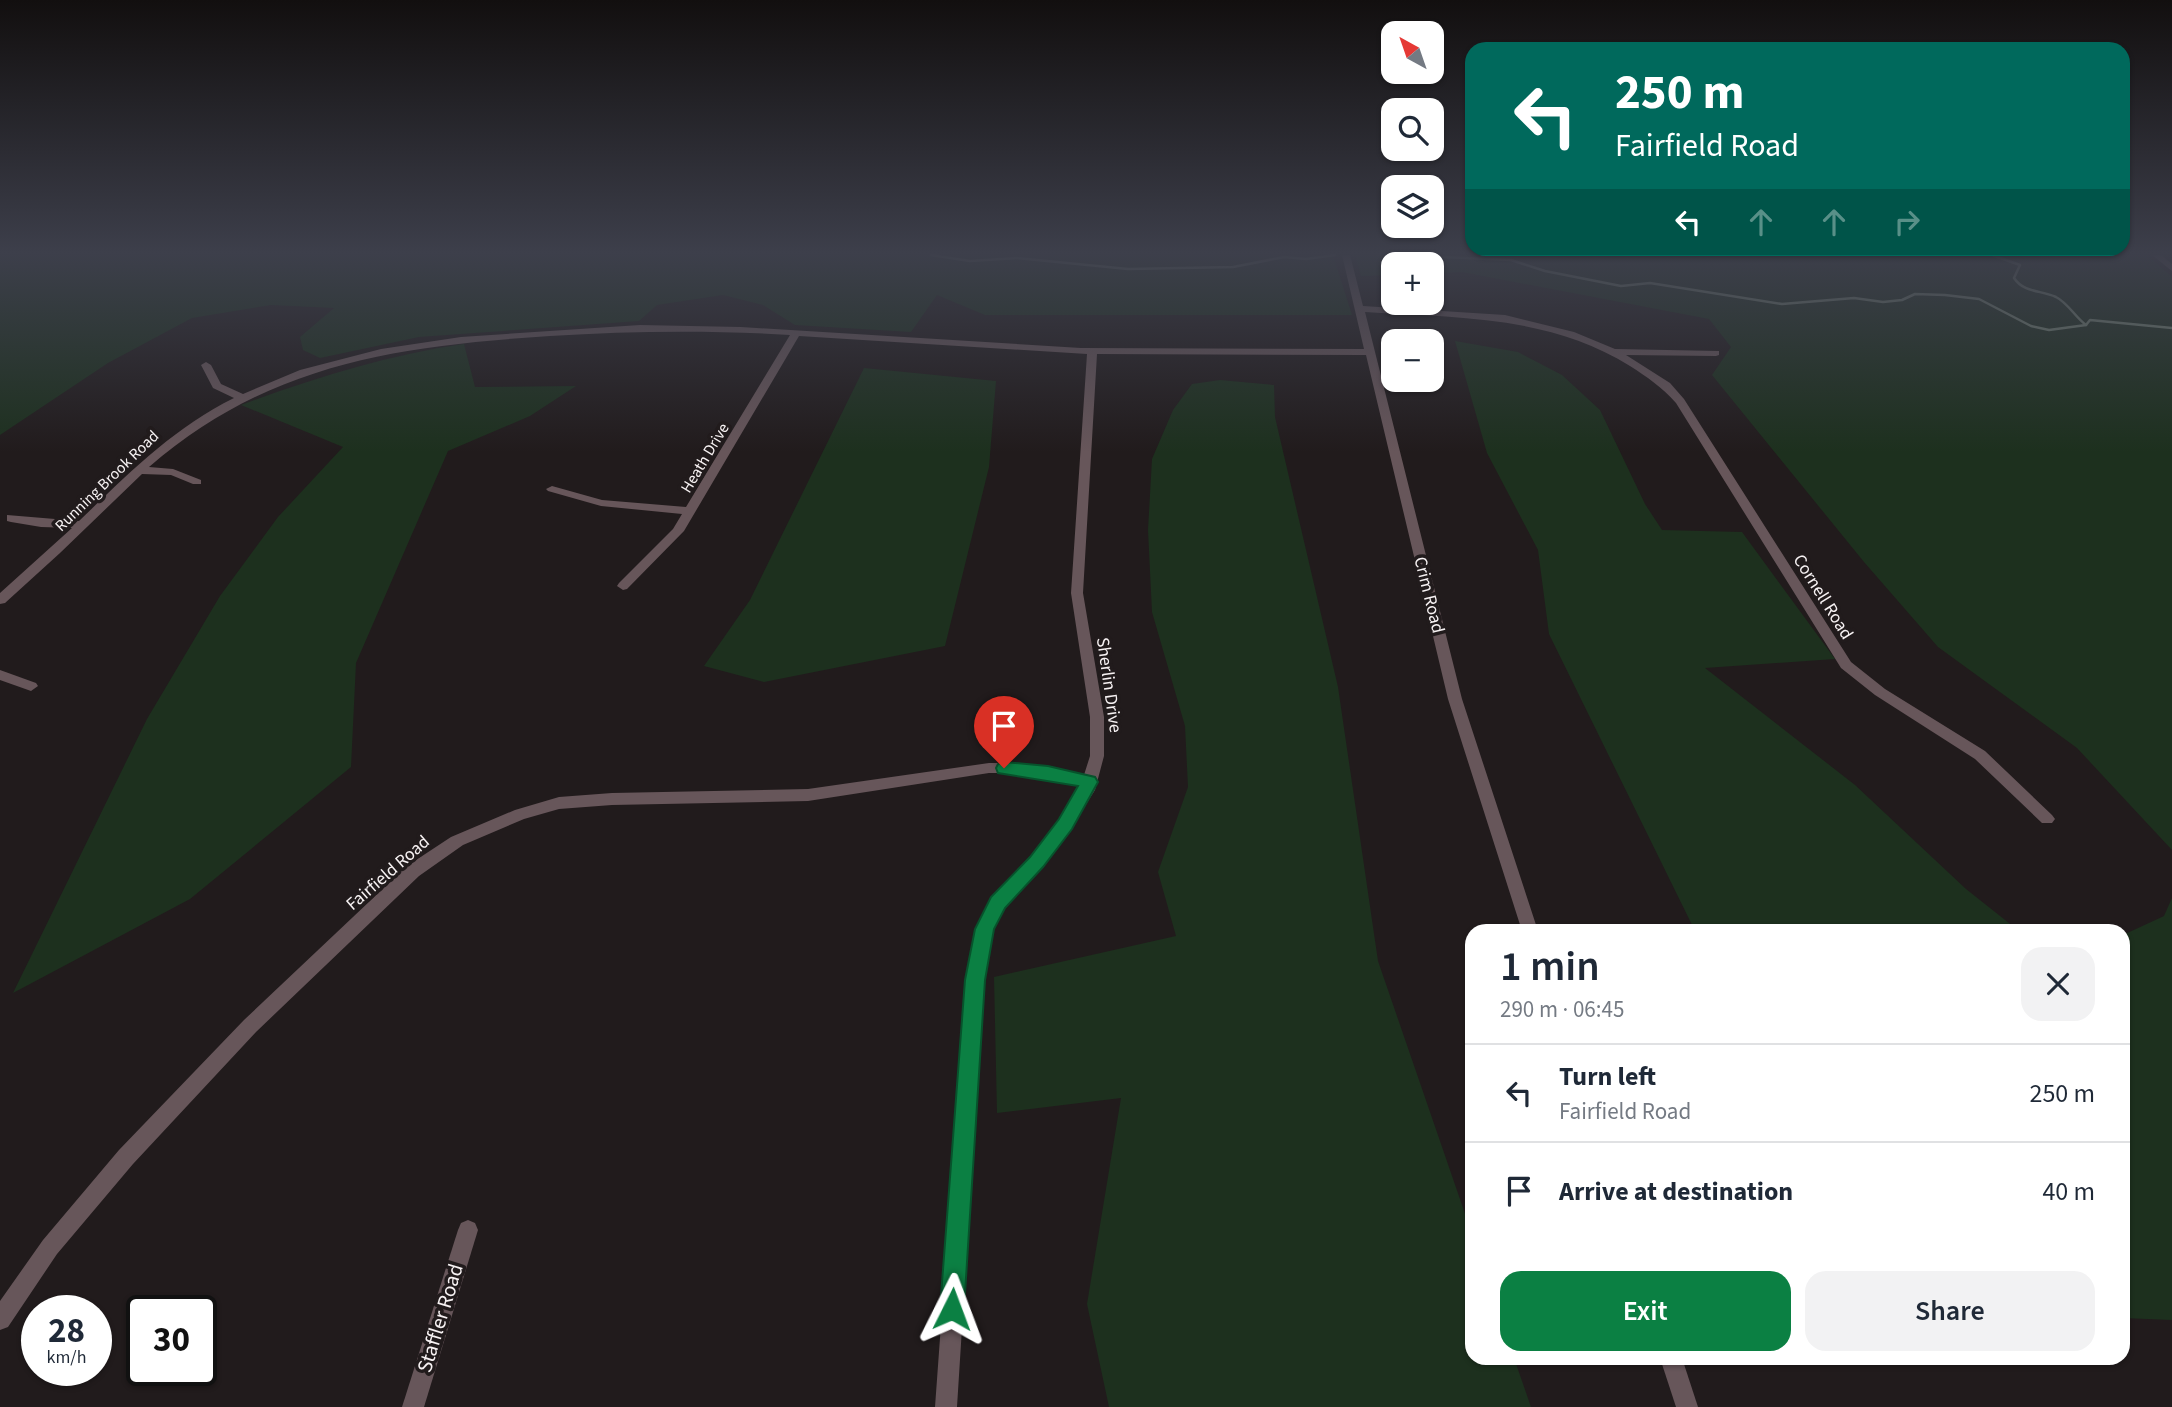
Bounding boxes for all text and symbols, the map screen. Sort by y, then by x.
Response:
north arrow [1381,21,1444,84]
map controls [1381,21,1444,392]
text: 250 m [1615,58,1744,128]
icon: left [1500,70,1591,161]
button: search [1381,98,1444,161]
text: Fairfield Road [1615,123,1799,169]
button: layers [1381,175,1444,238]
icon: left [1669,203,1707,241]
icon: ahead [1742,203,1780,241]
icon: ahead [1815,203,1853,241]
icon: right [1888,203,1926,241]
button: + [1381,252,1444,315]
button: − [1381,329,1444,392]
street label: Heath Drive [675,419,735,497]
street label: Running Brook Road [50,426,164,536]
street label: Cornell Road [1787,549,1859,645]
street label: Crim Road [1407,554,1451,636]
street label: Sherlin Drive [1090,636,1128,734]
pin [974,696,1034,768]
icon: arrive [985,707,1023,745]
street label: Fairfield Road [341,830,435,916]
text: 1 min [1500,937,1600,997]
button: close [2021,947,2095,1021]
text: 290 m · 06:45 [1500,993,1624,1026]
text: Turn left [1559,1058,1656,1095]
icon: left [1500,1074,1538,1112]
text: 250 m [2029,1075,2095,1112]
text: Fairfield Road [1559,1095,1691,1128]
icon: arrive [1500,1172,1538,1210]
text: Arrive at destination [1559,1173,1793,1210]
text: 40 m [2042,1173,2095,1210]
street label: Staffler Road [409,1260,471,1376]
button: Exit [1500,1271,1791,1351]
button: Share [1805,1271,2095,1351]
position arrow [915,1272,989,1346]
speed limit sign: 30 [126,1295,217,1386]
text: 28 [48,1306,85,1356]
text: km/h [47,1345,86,1370]

